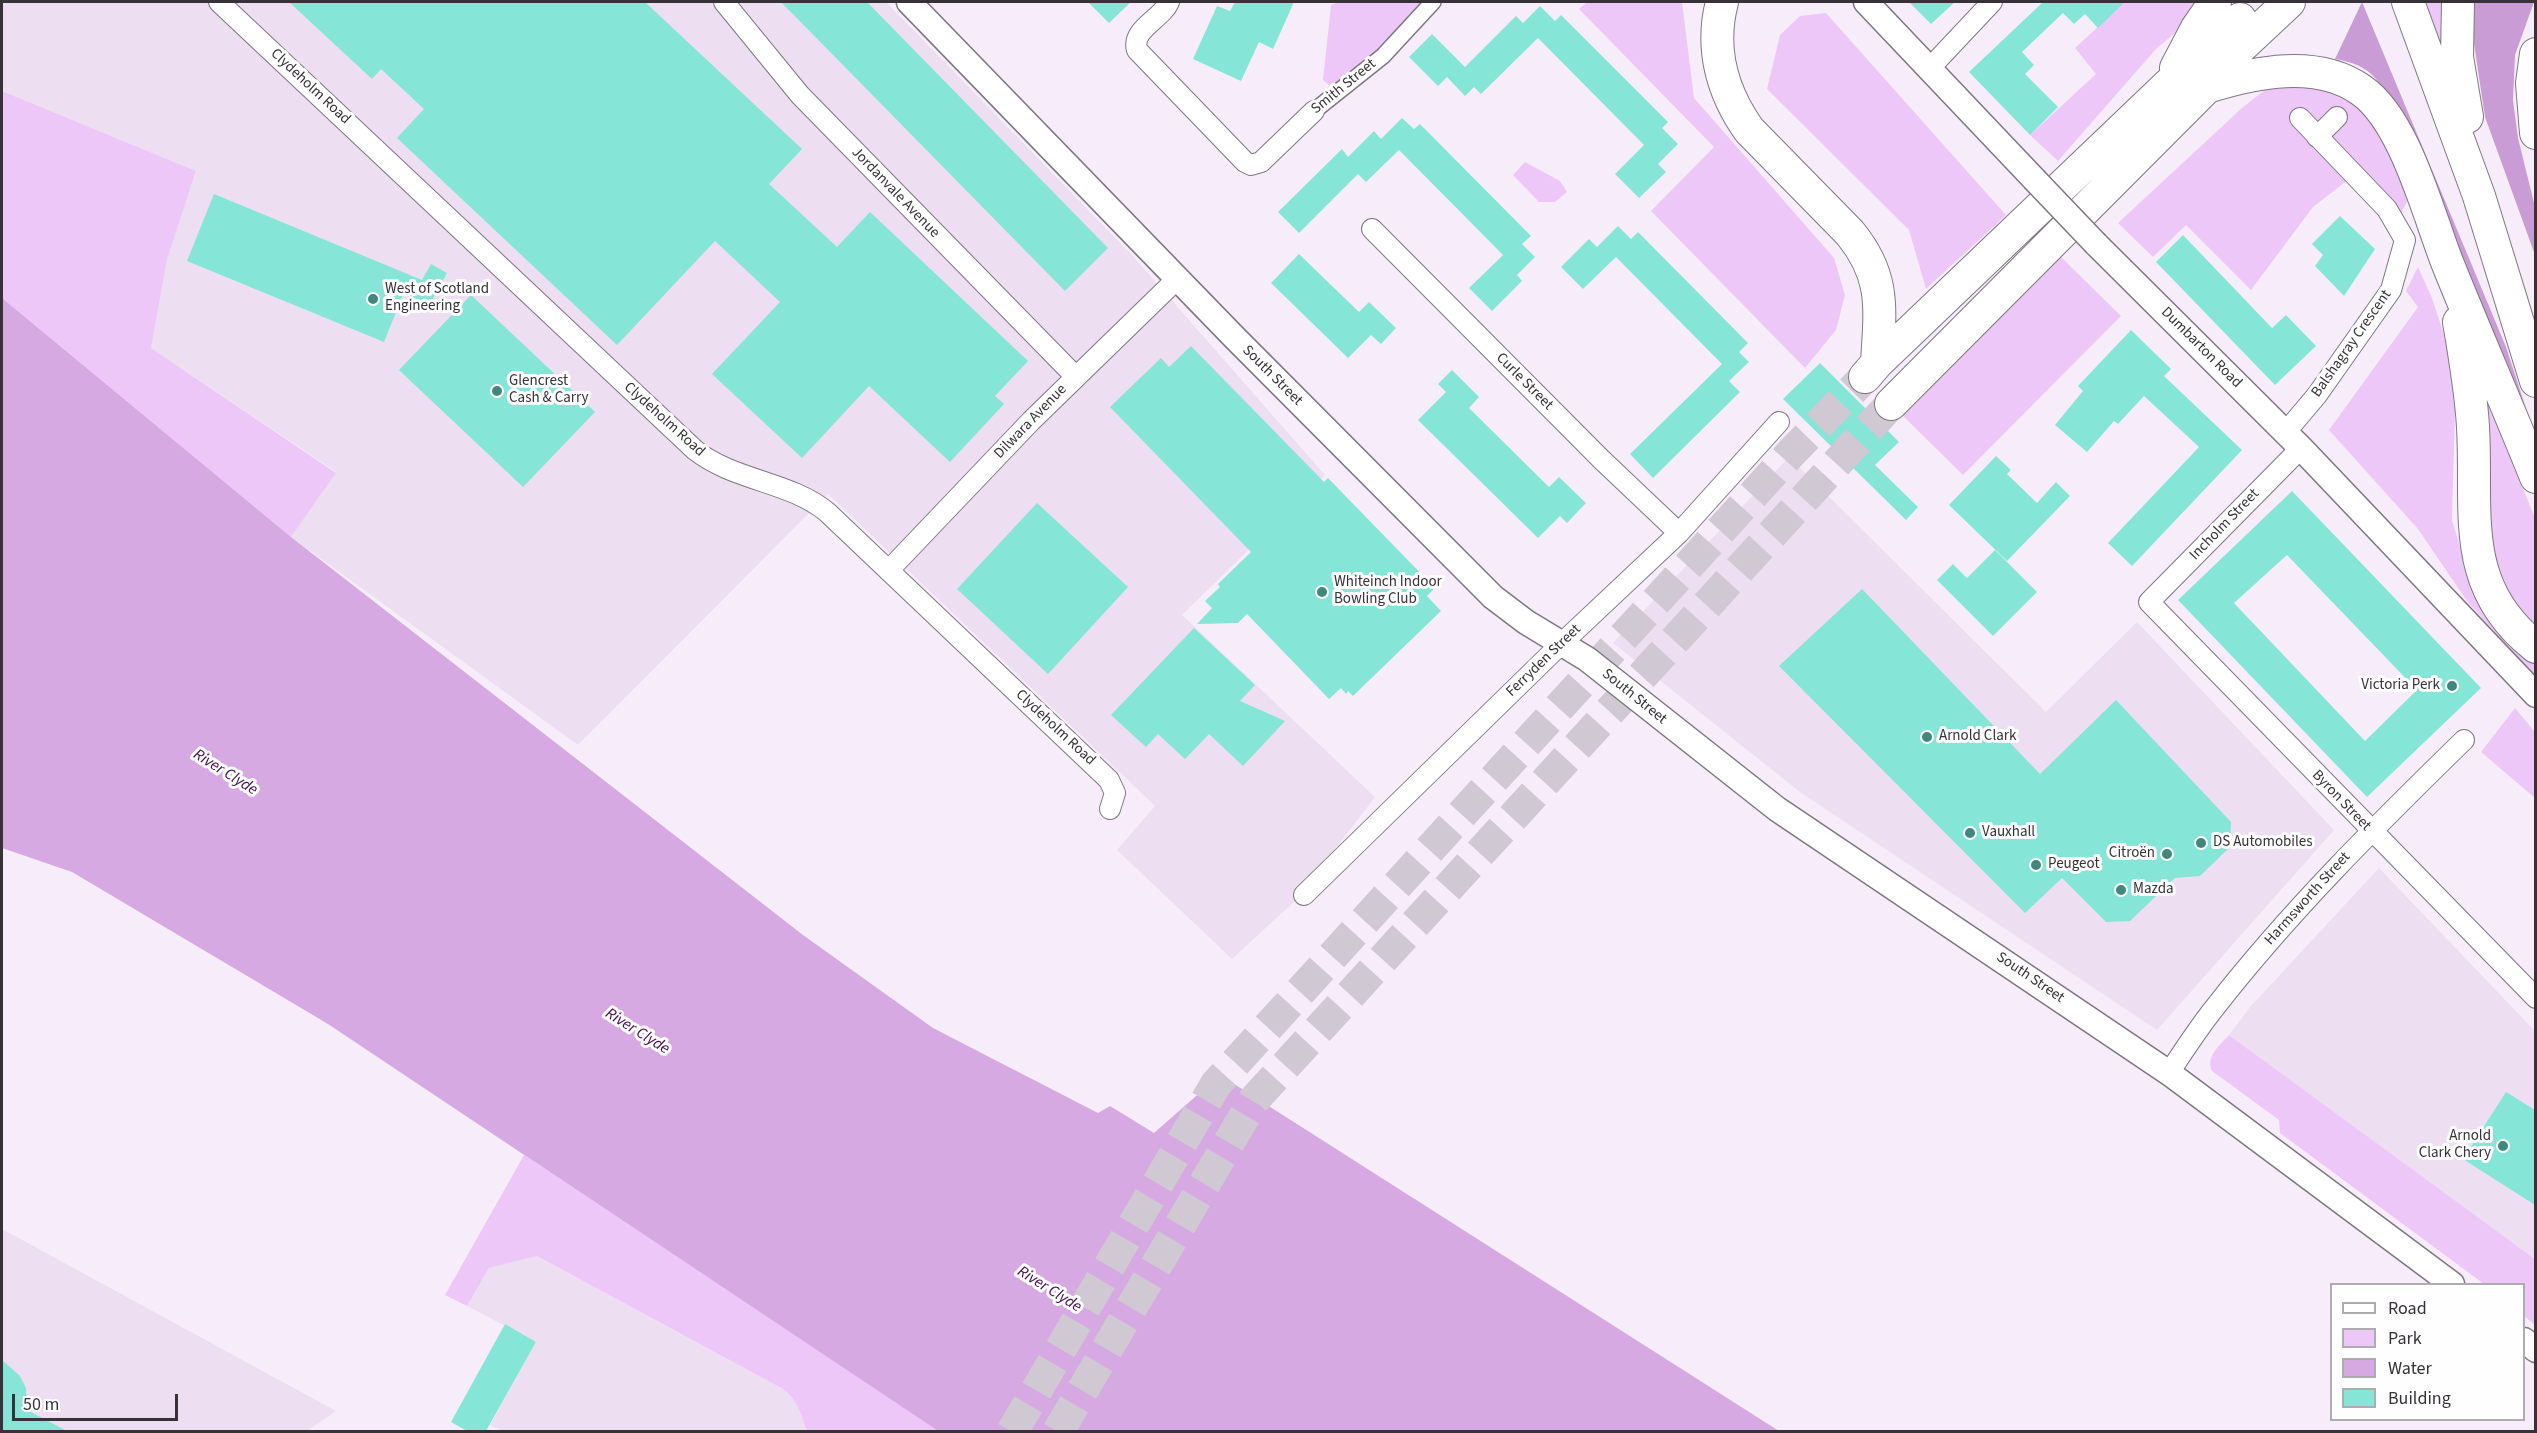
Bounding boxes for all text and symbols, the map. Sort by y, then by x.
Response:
street label: Clydeholm Road [266,45,354,129]
street label: Smith Street [1308,55,1380,119]
street label: Jordanvale Avenue [847,144,943,242]
place label: West of Scotland Engineering [385,281,489,316]
street label: Balshagray Crescent [2308,287,2396,401]
marker: West of Scotland Engineering [366,292,380,306]
street label: Dumbarton Road [2157,304,2245,392]
street label: South Street [1238,342,1306,410]
street label: Curle Street [1492,350,1556,414]
place label: Glencrest Cash & Carry [509,373,589,408]
street label: Clydeholm Road [620,379,708,461]
street label: Dilwara Avenue [991,381,1071,463]
marker: Glencrest Cash & Carry [490,384,504,398]
street label: Incholm Street [2187,486,2263,564]
place label: Whiteinch Indoor Bowling Club [1334,574,1442,609]
marker: Whiteinch Indoor Bowling Club [1315,585,1329,599]
street label: Ferryden Street [1503,621,1585,701]
street label: South Street [1598,665,1670,729]
place label: Victoria Perk [2361,677,2440,695]
marker: Victoria Perk [2445,679,2459,693]
street label: Clydeholm Road [1011,686,1099,770]
place label: Arnold Clark [1939,728,2016,746]
marker: Arnold Clark [1920,730,1934,744]
water label: River Clyde [189,746,261,800]
street label: Byron Street [2308,767,2374,835]
place label: Vauxhall [1982,824,2035,842]
marker: Vauxhall [1963,826,1977,840]
place label: DS Automobiles [2213,834,2313,852]
marker: DS Automobiles [2194,836,2208,850]
place label: Citroën [2109,845,2155,863]
marker: Citroën [2160,847,2174,861]
street label: Harmsworth Street [2261,849,2355,949]
place label: Peugeot [2048,856,2099,874]
marker: Peugeot [2029,858,2043,872]
place label: Mazda [2133,881,2174,899]
marker: Mazda [2114,883,2128,897]
street label: South Street [1993,949,2067,1007]
water label: River Clyde [601,1005,673,1059]
place label: Arnold Clark Chery [2419,1128,2491,1163]
marker: Arnold Clark Chery [2496,1139,2510,1153]
water label: River Clyde [1013,1263,1085,1317]
legend [2330,1283,2525,1421]
text: Road [2388,1296,2427,1321]
text: Park [2388,1326,2422,1351]
text: Water [2388,1356,2432,1381]
scale bar [15,1382,182,1420]
text: Building [2388,1386,2451,1411]
text: 50 m [23,1392,59,1417]

